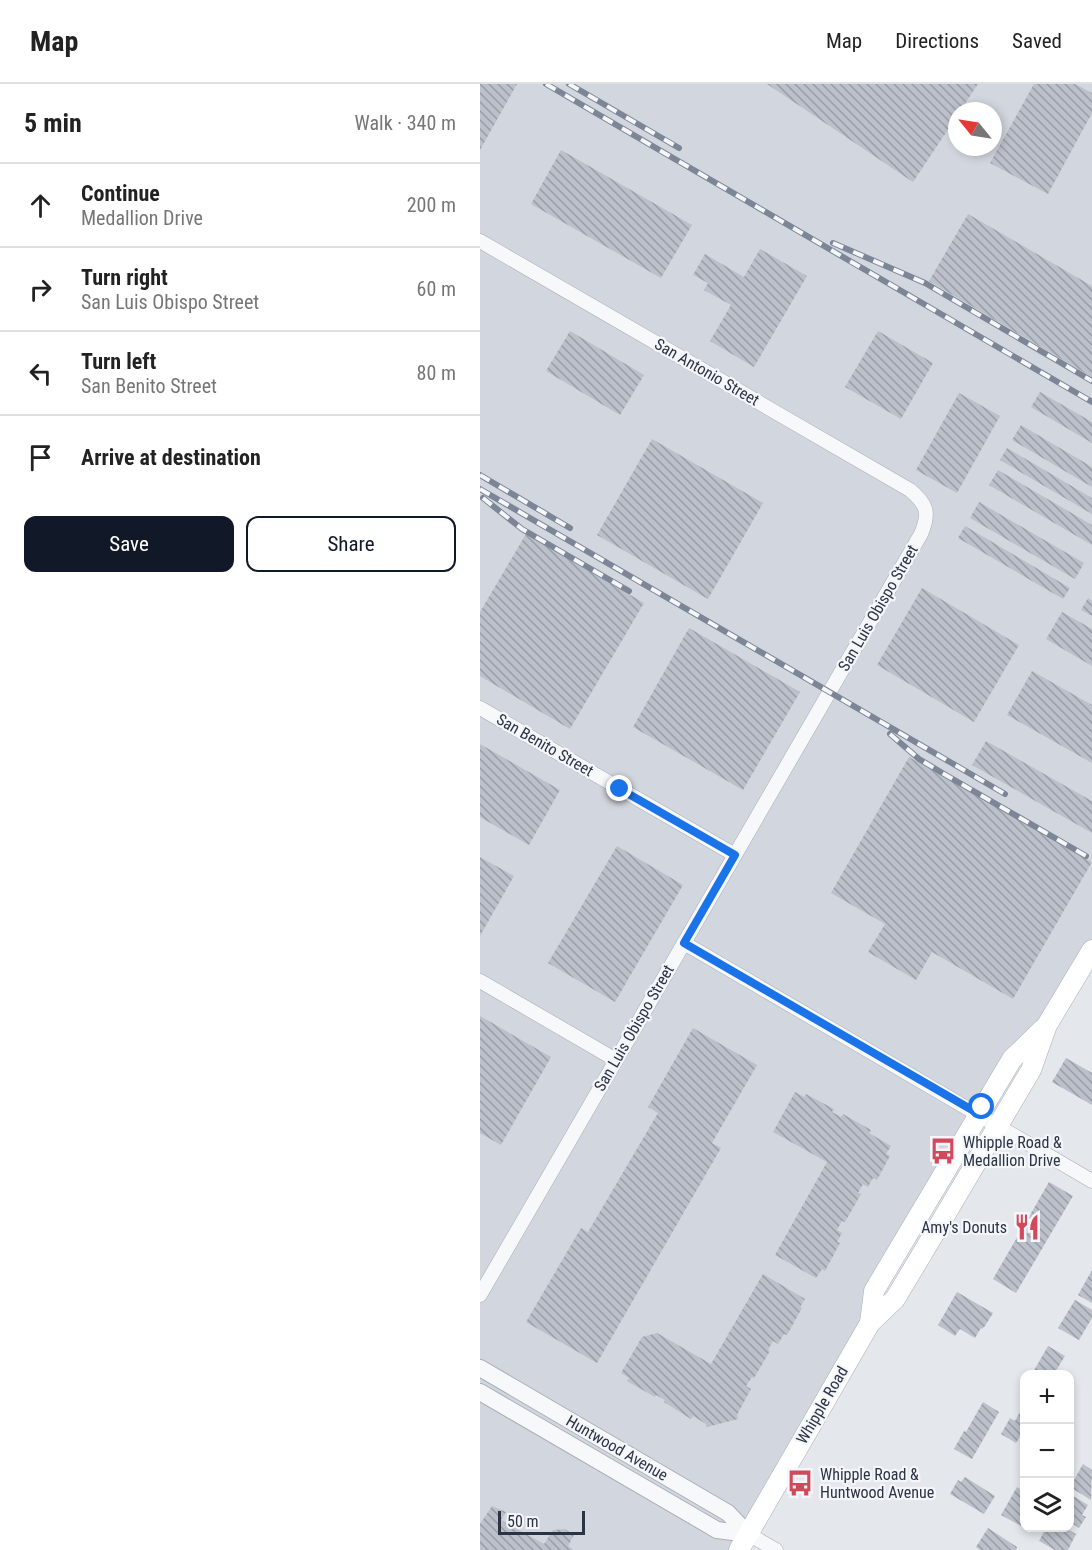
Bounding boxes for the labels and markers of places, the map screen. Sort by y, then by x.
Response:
place label: Whipple Road & Medallion Drive [963,1133,1062,1170]
bus stop icon: Whipple Road & Medallion Drive [928,1136,958,1166]
restaurant icon: Amy's Donuts [1012,1212,1042,1242]
place label: Amy's Donuts [921,1218,1007,1237]
place label: Whipple Road & Huntwood Avenue [820,1465,934,1502]
bus stop icon: Whipple Road & Huntwood Avenue [785,1468,815,1498]

